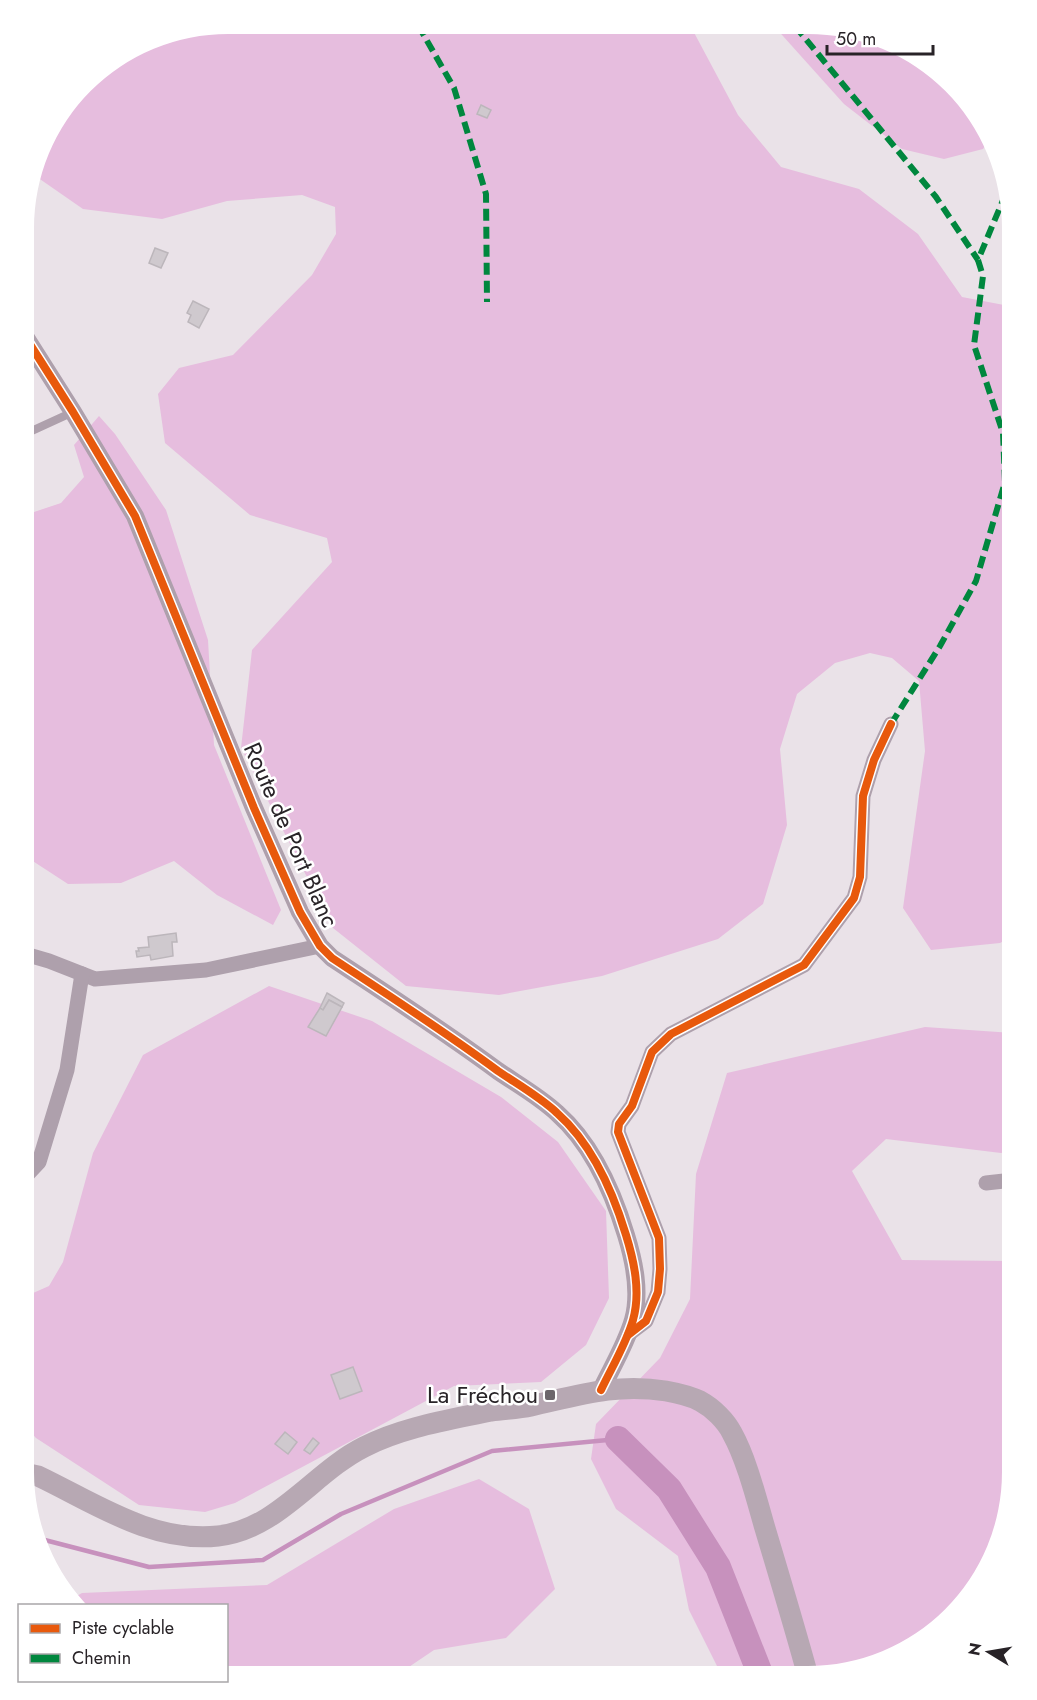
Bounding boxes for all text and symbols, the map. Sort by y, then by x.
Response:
scale bar [827,18,934,56]
text: 50 m [836,26,876,52]
street label: Route de Port Blanc [235,737,348,933]
place label: La Fréchou [427,1377,538,1412]
marker: La Fréchou [543,1388,557,1402]
legend [18,1604,228,1682]
text: Piste cyclable [72,1615,174,1641]
north arrow [959,1622,1019,1682]
text: N [962,1641,987,1658]
text: Chemin [72,1645,131,1671]

